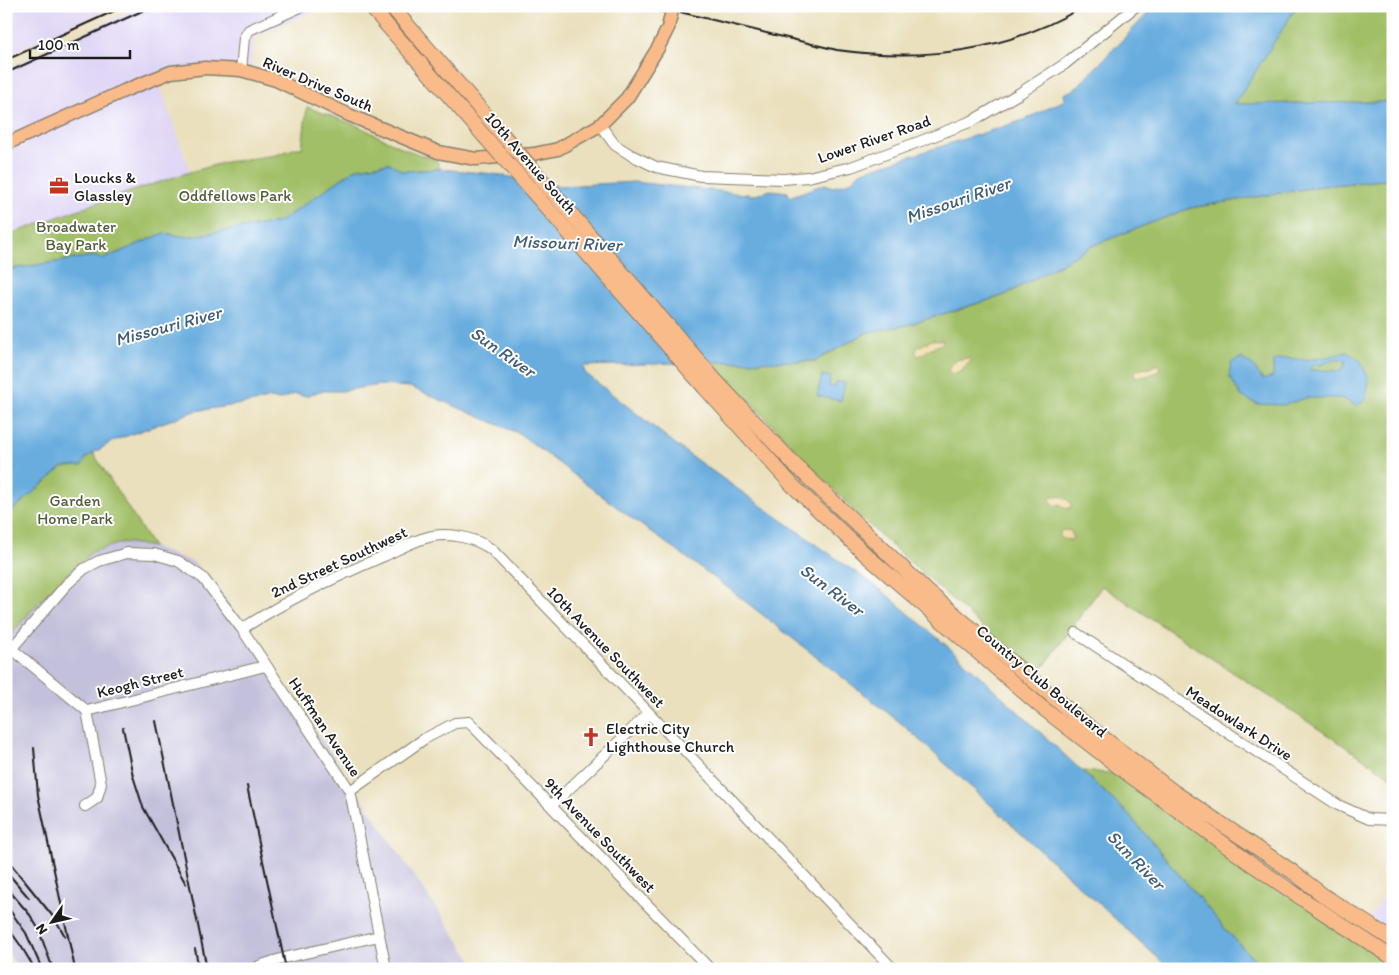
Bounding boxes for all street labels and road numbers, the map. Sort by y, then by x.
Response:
street label: River Drive South [260,52,377,116]
street label: 10th Avenue South [481,108,581,218]
street label: Lower River Road [815,111,933,167]
street label: 2nd Street Southwest [268,522,410,602]
street label: 10th Avenue Southwest [543,582,669,712]
street label: Country Club Boulevard [973,621,1111,741]
street label: Keogh Street [95,662,185,702]
street label: Huffman Avenue [285,674,365,780]
street label: Meadowlark Drive [1182,682,1296,765]
street label: 9th Avenue Southwest [540,774,660,896]

